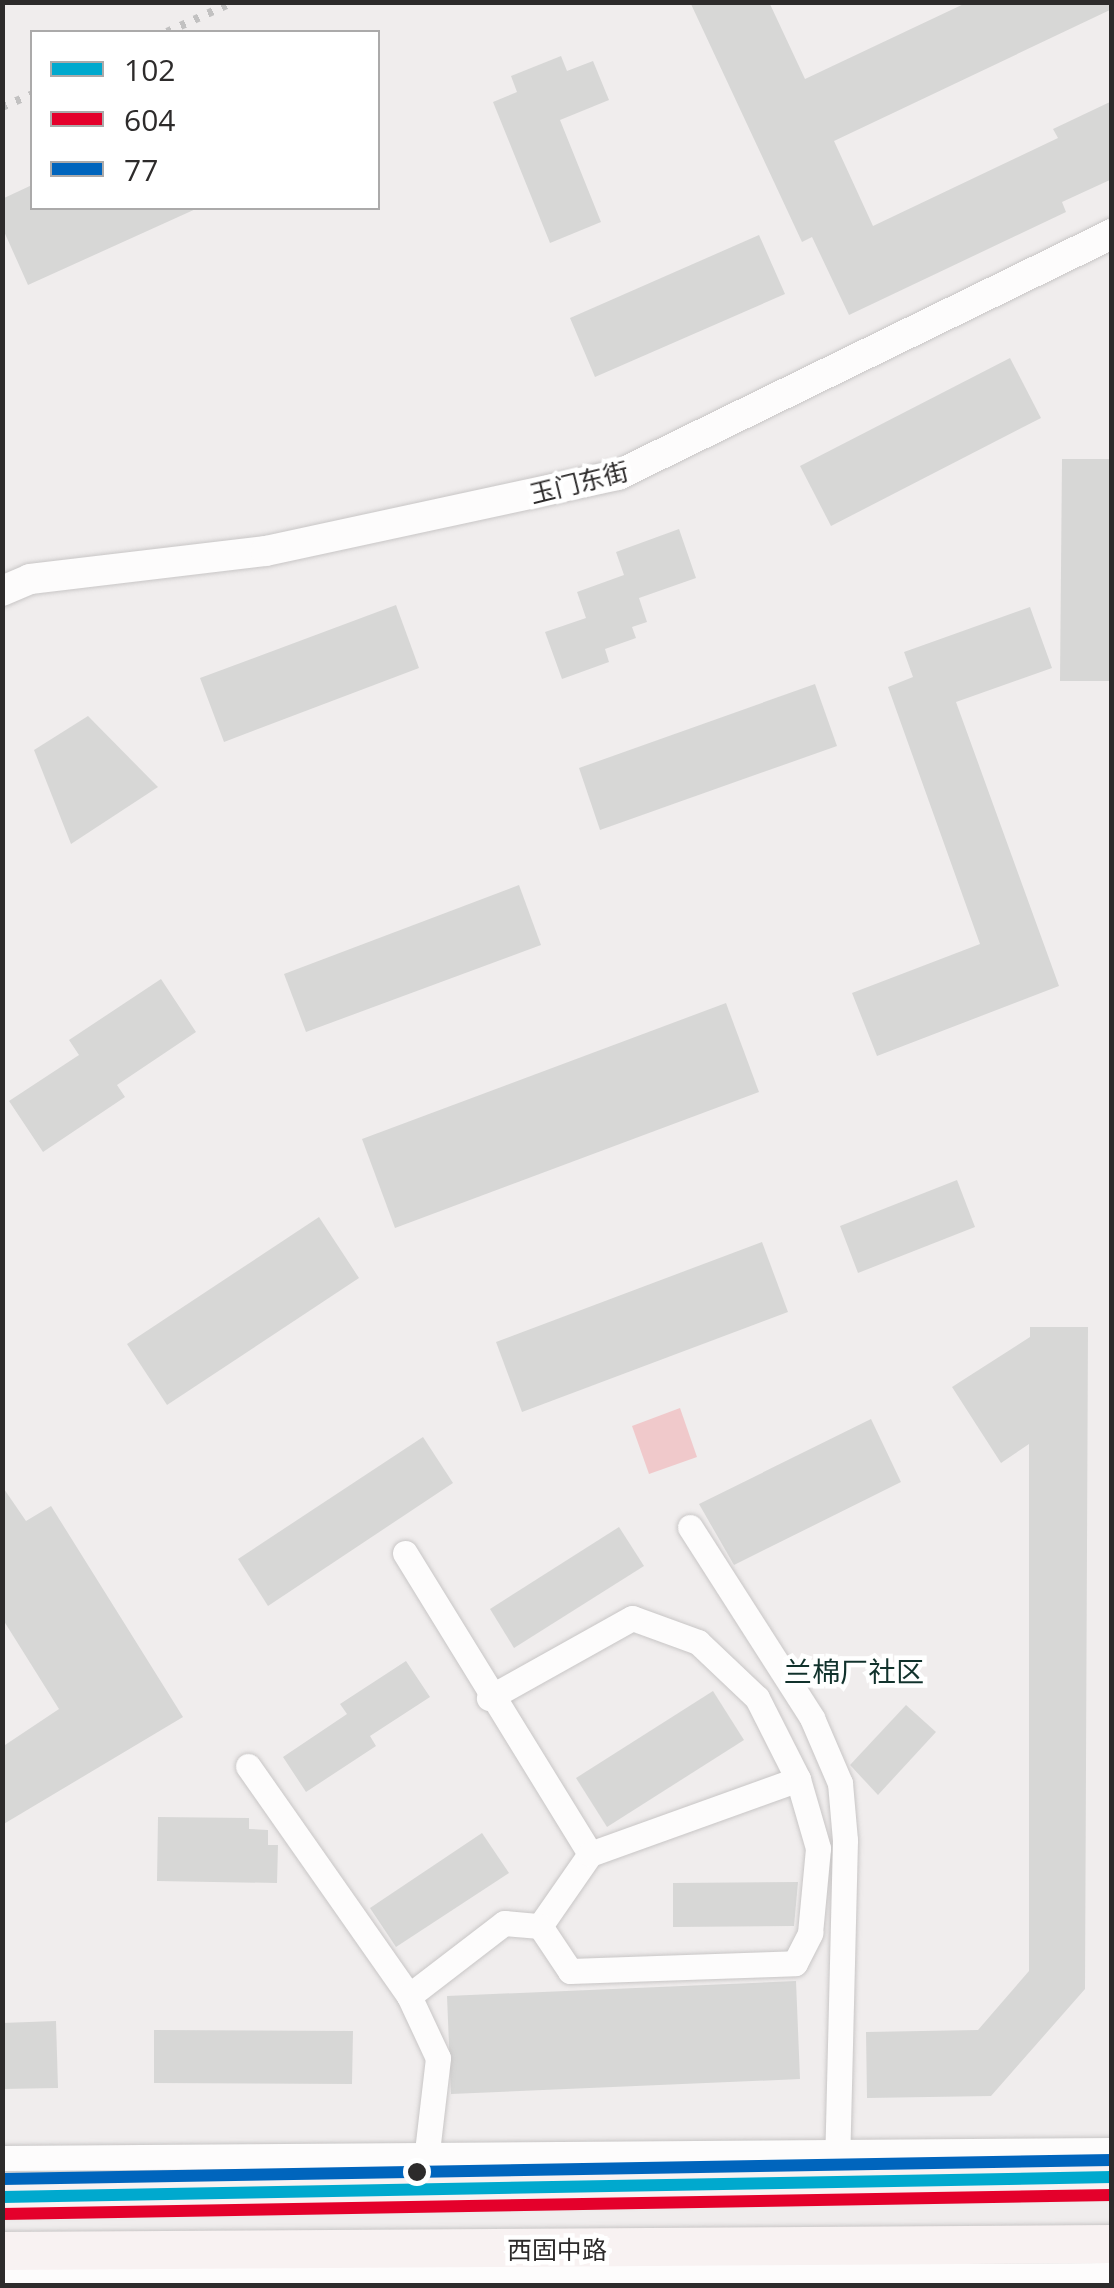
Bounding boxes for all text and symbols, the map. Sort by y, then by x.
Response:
legend [30,30,380,210]
text: 102 [124,49,175,90]
text: 604 [124,99,175,140]
text: 77 [124,149,158,190]
street label: 玉门东街 [527,455,631,509]
district label: 兰棉厂社区 [784,1654,924,1688]
unlabelled marker [407,2162,427,2182]
street label: 西固中路 [507,2234,607,2264]

